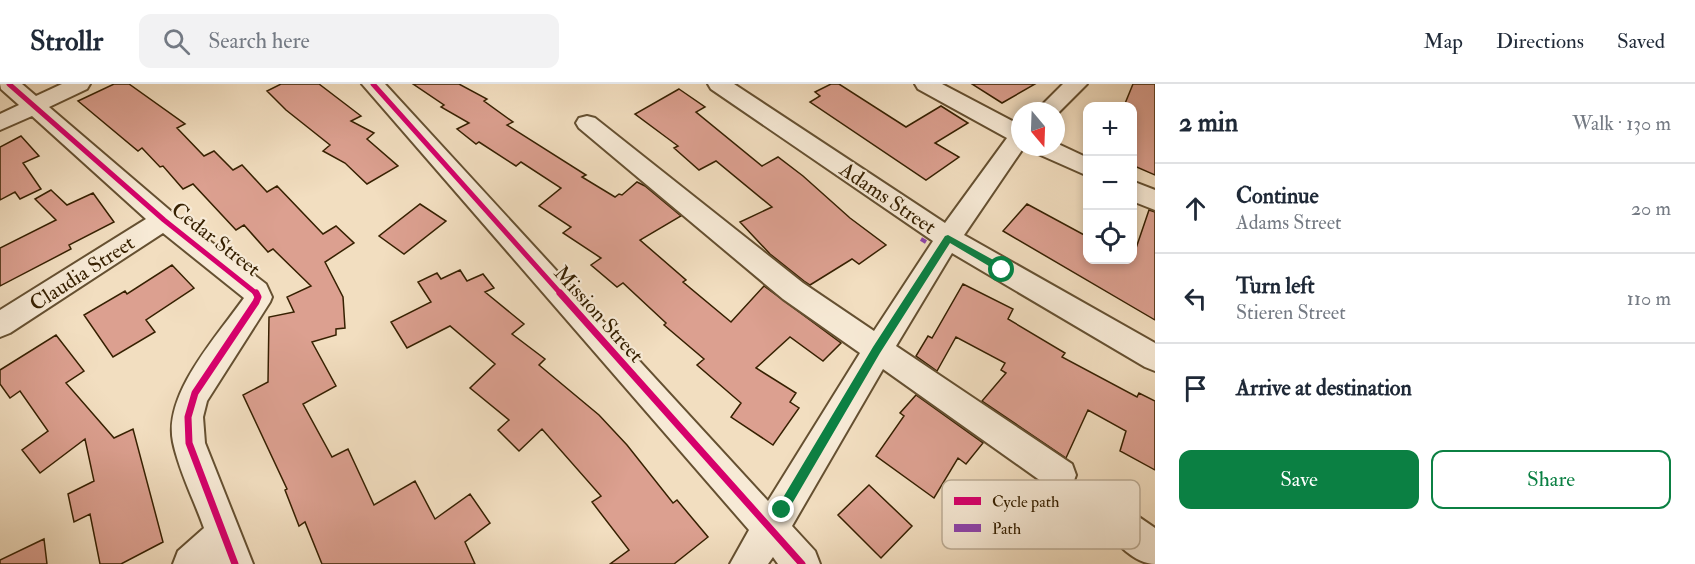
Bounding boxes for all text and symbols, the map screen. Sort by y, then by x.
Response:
search box [139,14,559,68]
text: Strollr [30,24,103,59]
icon: search [160,25,193,58]
text: Search here [208,27,310,55]
text: Map [1423,28,1463,55]
text: Directions [1496,28,1584,55]
text: Saved [1617,28,1665,55]
north arrow [1011,102,1065,156]
map controls [1083,102,1137,264]
button: + [1083,102,1137,156]
text: 2 min [1179,107,1238,139]
text: Walk · 130 m [1572,111,1671,136]
street label: Adams Street [833,156,941,241]
button: − [1083,156,1137,210]
text: Continue [1236,182,1319,210]
icon: ahead [1179,192,1212,225]
street label: Cedar Street [166,196,266,283]
text: 20 m [1631,196,1671,221]
button: locate [1083,210,1137,264]
text: Adams Street [1236,210,1342,235]
street label: Claudia Street [25,229,140,317]
route start [988,256,1014,282]
street label: Mission Street [548,260,650,369]
text: Turn left [1236,272,1315,300]
icon: left [1179,282,1212,315]
text: 110 m [1627,286,1671,311]
text: Stieren Street [1236,300,1346,325]
icon: arrive [1179,372,1212,405]
text: Arrive at destination [1236,374,1412,402]
button: Save [1179,450,1419,509]
button: Share [1431,450,1671,509]
legend [942,480,1140,549]
text: Cycle path [992,492,1060,513]
route end [768,496,794,522]
text: Path [992,519,1022,539]

